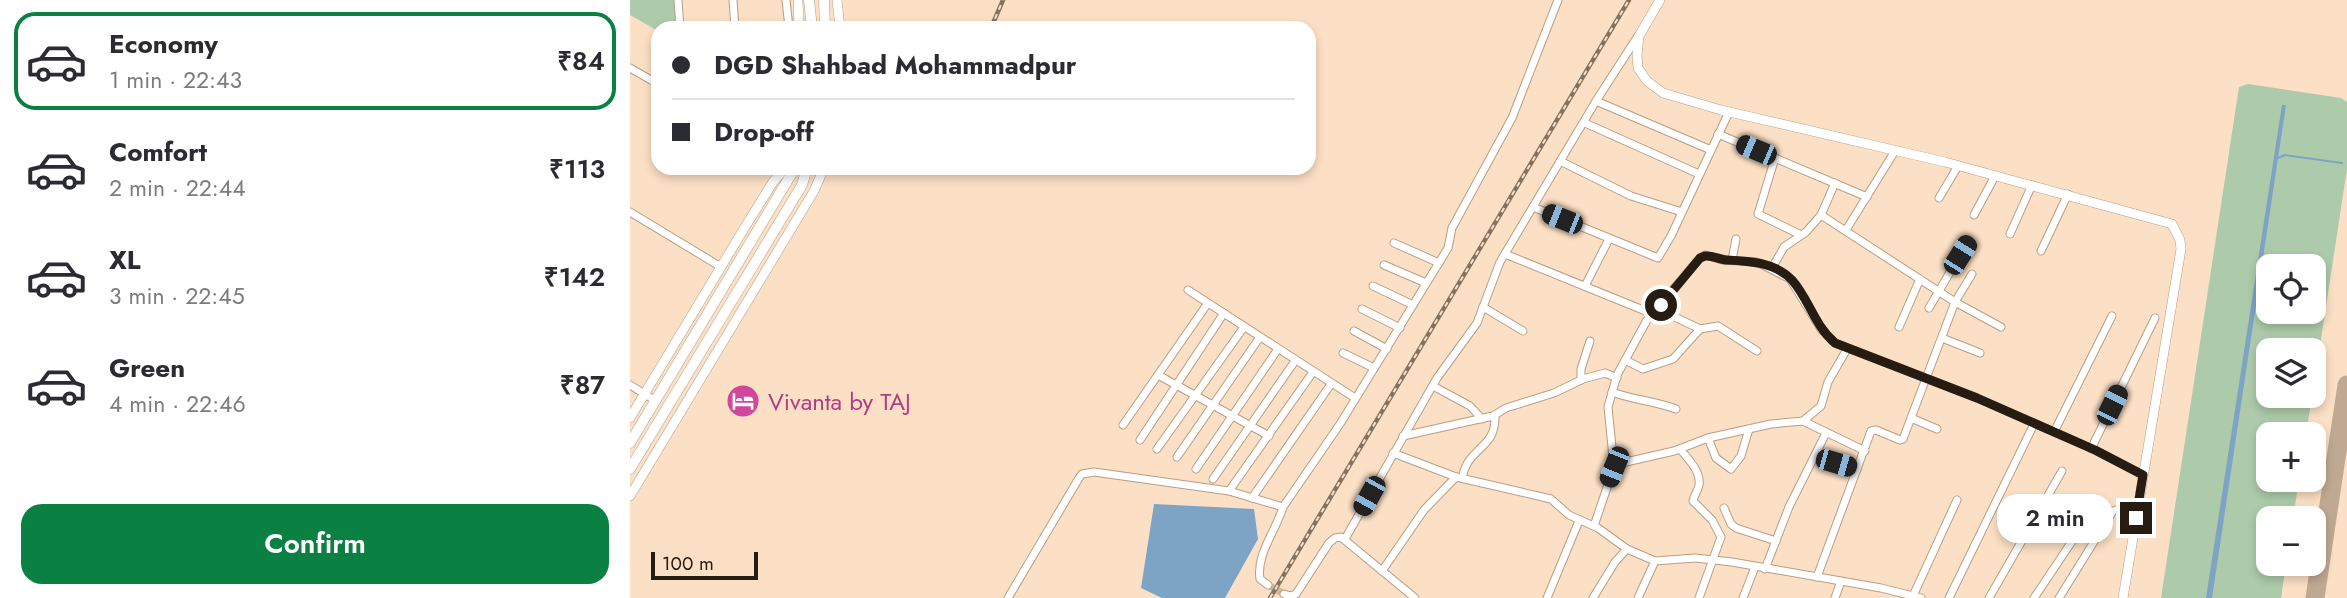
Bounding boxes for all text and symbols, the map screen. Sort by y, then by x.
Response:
text: Economy [109,25,218,63]
icon: car [25,30,88,93]
text: ₹84 [557,42,605,80]
text: DGD Shahbad Mohammadpur [714,46,1077,84]
text: 1 min · 22:43 [109,63,242,97]
text: Drop-off [714,113,814,151]
car [1733,132,1780,168]
text: Comfort [109,133,207,171]
icon: car [25,138,88,201]
text: ₹113 [549,150,605,188]
text: 2 min · 22:44 [109,171,246,205]
car [1539,201,1586,237]
car [1940,232,1981,278]
text: XL [109,241,141,279]
icon: car [25,246,88,309]
map controls [2256,254,2326,576]
button: locate [2256,254,2326,324]
text: ₹142 [544,258,605,296]
text: 3 min · 22:45 [109,279,245,313]
route start [1645,289,1677,321]
button: layers [2256,338,2326,408]
text: Green [109,349,185,387]
icon: car [25,354,88,417]
text: ₹87 [560,366,605,404]
hotel icon: Vivanta by TAJ [724,382,762,420]
car [2094,382,2131,428]
place label: Vivanta by TAJ [768,384,911,419]
text: 4 min · 22:46 [109,387,246,421]
button: + [2256,422,2326,492]
car [1597,444,1632,490]
car [1813,447,1860,479]
car [1350,473,1389,519]
callout: 2 min [1996,494,2112,542]
text: 2 min [2025,501,2085,535]
route end [2120,502,2152,534]
button: Confirm [21,504,609,584]
button: − [2256,506,2326,576]
scale bar [651,549,758,581]
text: 100 m [662,550,714,577]

